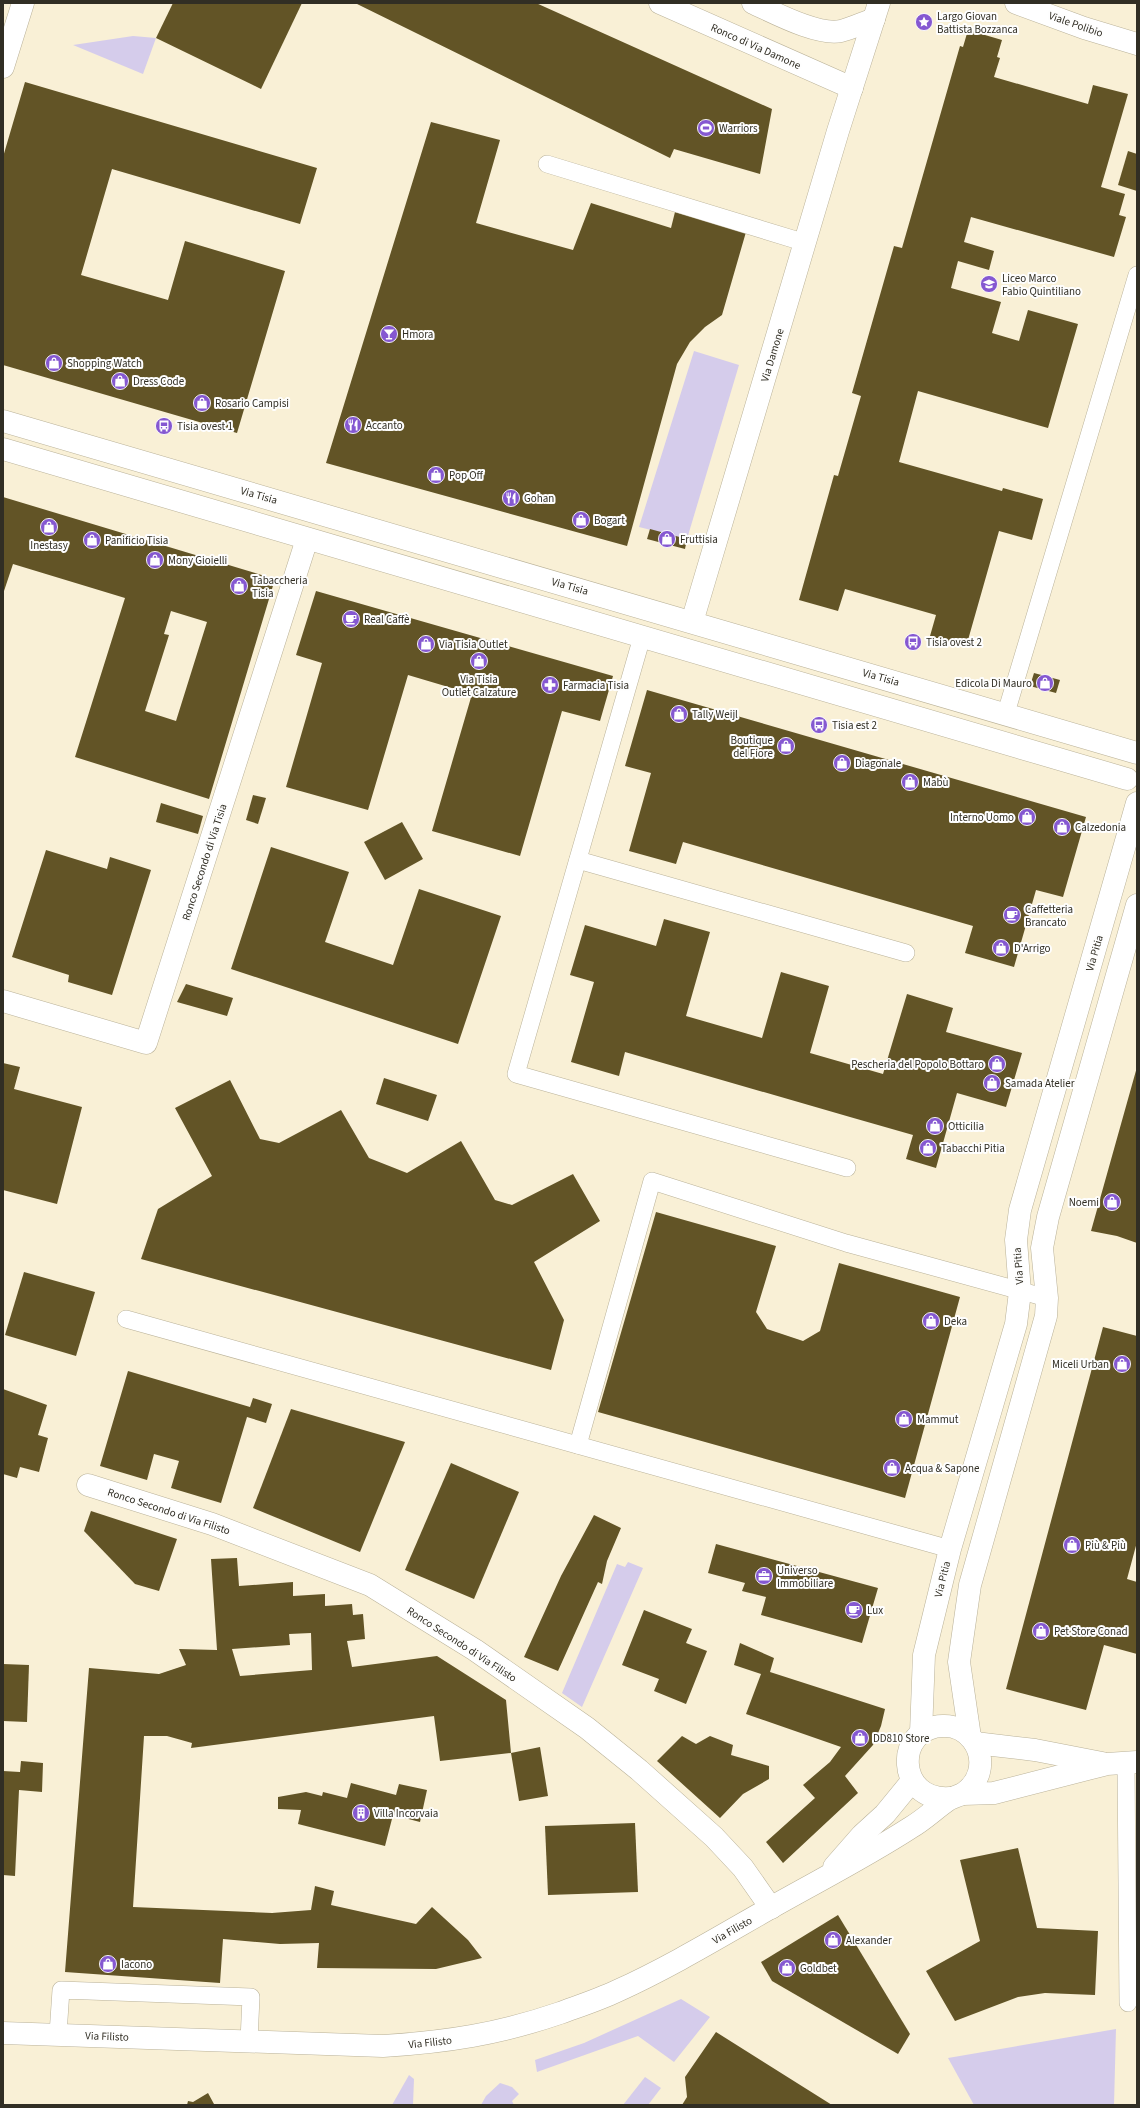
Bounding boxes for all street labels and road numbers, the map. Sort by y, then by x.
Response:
street label: Viale Polibio [1047,8,1105,41]
street label: Ronco di Via Damone [708,20,804,73]
street label: Via Damone [757,326,788,384]
street label: Via Tisia [239,483,279,508]
street label: Via Tisia [550,574,590,599]
street label: Via Tisia [861,665,901,690]
street label: Ronco Secondo di Via Tisia [178,802,230,923]
street label: Via Pitia [1082,933,1107,973]
street label: Via Pitia [1010,1247,1027,1285]
street label: Ronco Secondo di Via Filisto [106,1485,232,1538]
street label: Via Pitia [931,1559,954,1599]
street label: Ronco Secondo di Via Filisto [404,1603,520,1686]
street label: Via Filisto [710,1913,755,1948]
street label: Via Filisto [85,2028,129,2045]
street label: Via Filisto [408,2033,453,2052]

